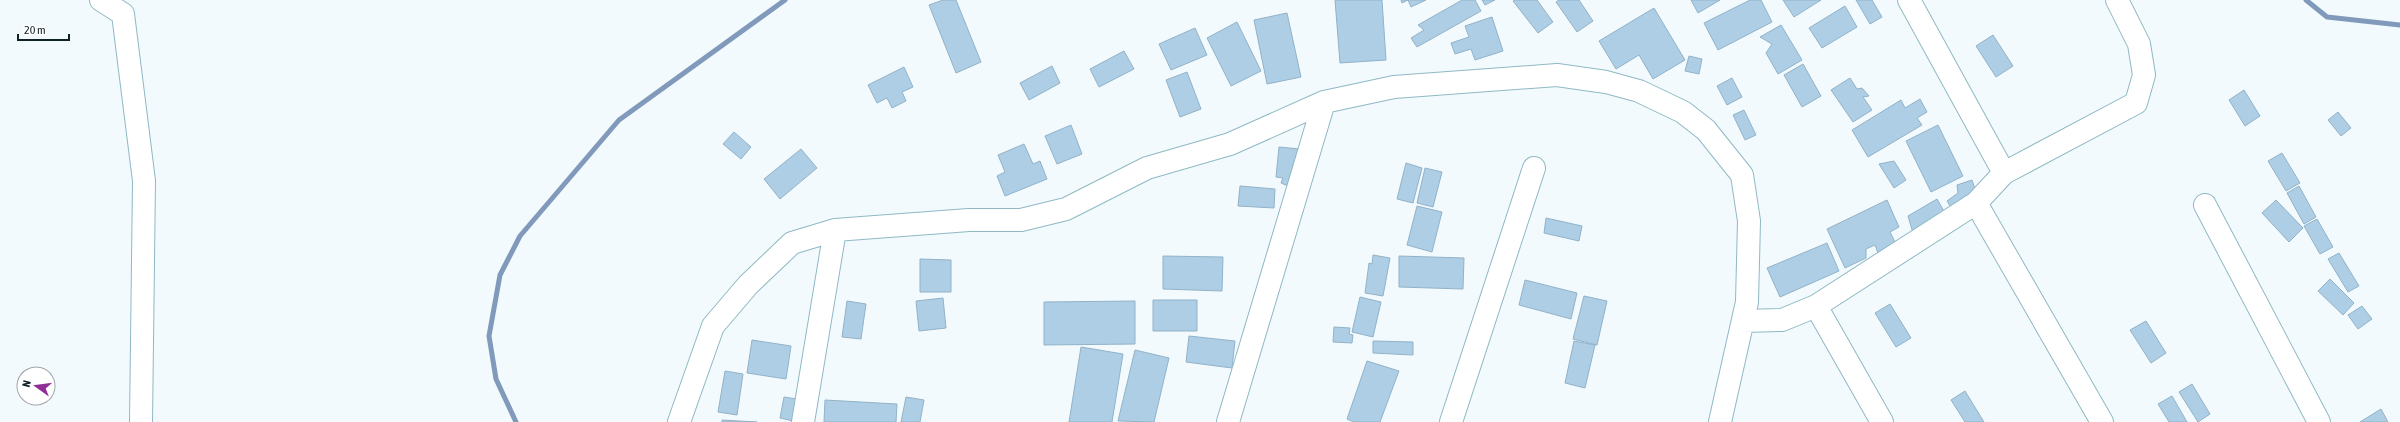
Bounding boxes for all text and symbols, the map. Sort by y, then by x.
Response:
scale bar [18,16,69,42]
text: 20 m [24,23,46,37]
north arrow [16,366,56,406]
text: N [20,379,33,388]

